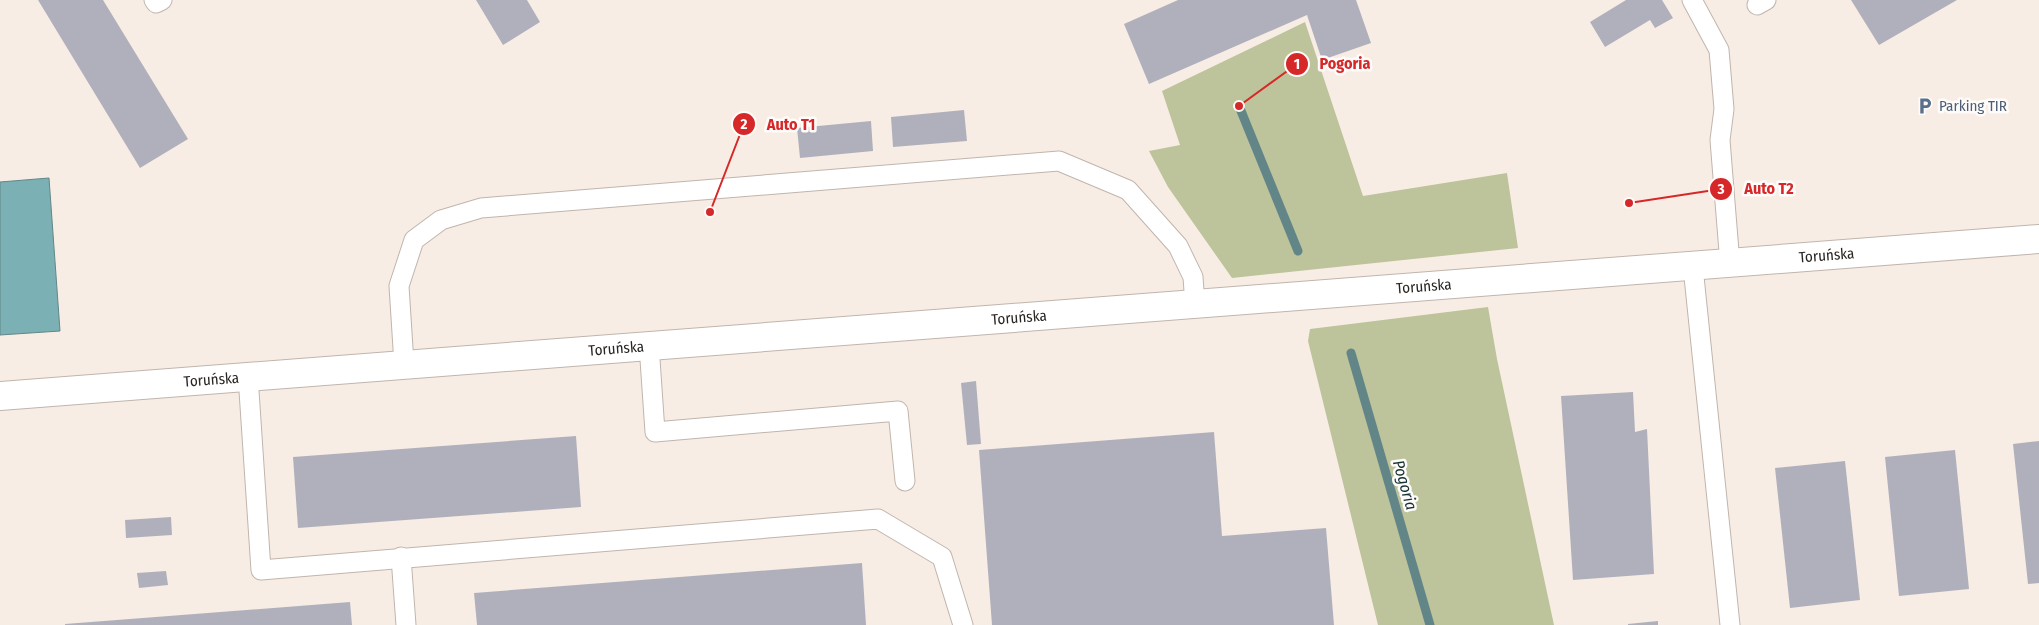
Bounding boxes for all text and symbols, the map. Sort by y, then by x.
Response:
callout: Pogoria [1284,48,1380,79]
text: Pogoria [1320,54,1370,73]
text: 1 [1294,55,1300,73]
parking icon: Parking TIR [1915,96,1935,116]
place label: Parking TIR [1939,97,2007,115]
callout: Auto T1 [732,109,825,140]
text: 2 [740,115,748,133]
text: Auto T1 [766,115,815,134]
callout: Auto T2 [1709,173,1803,204]
text: Auto T2 [1743,179,1794,198]
text: 3 [1716,180,1725,198]
street label: Toruńska [1798,244,1855,266]
street label: Toruńska [1395,275,1452,297]
street label: Toruńska [991,306,1047,329]
street label: Toruńska [588,337,645,360]
street label: Toruńska [183,369,240,391]
water label: Pogoria [1389,458,1421,512]

